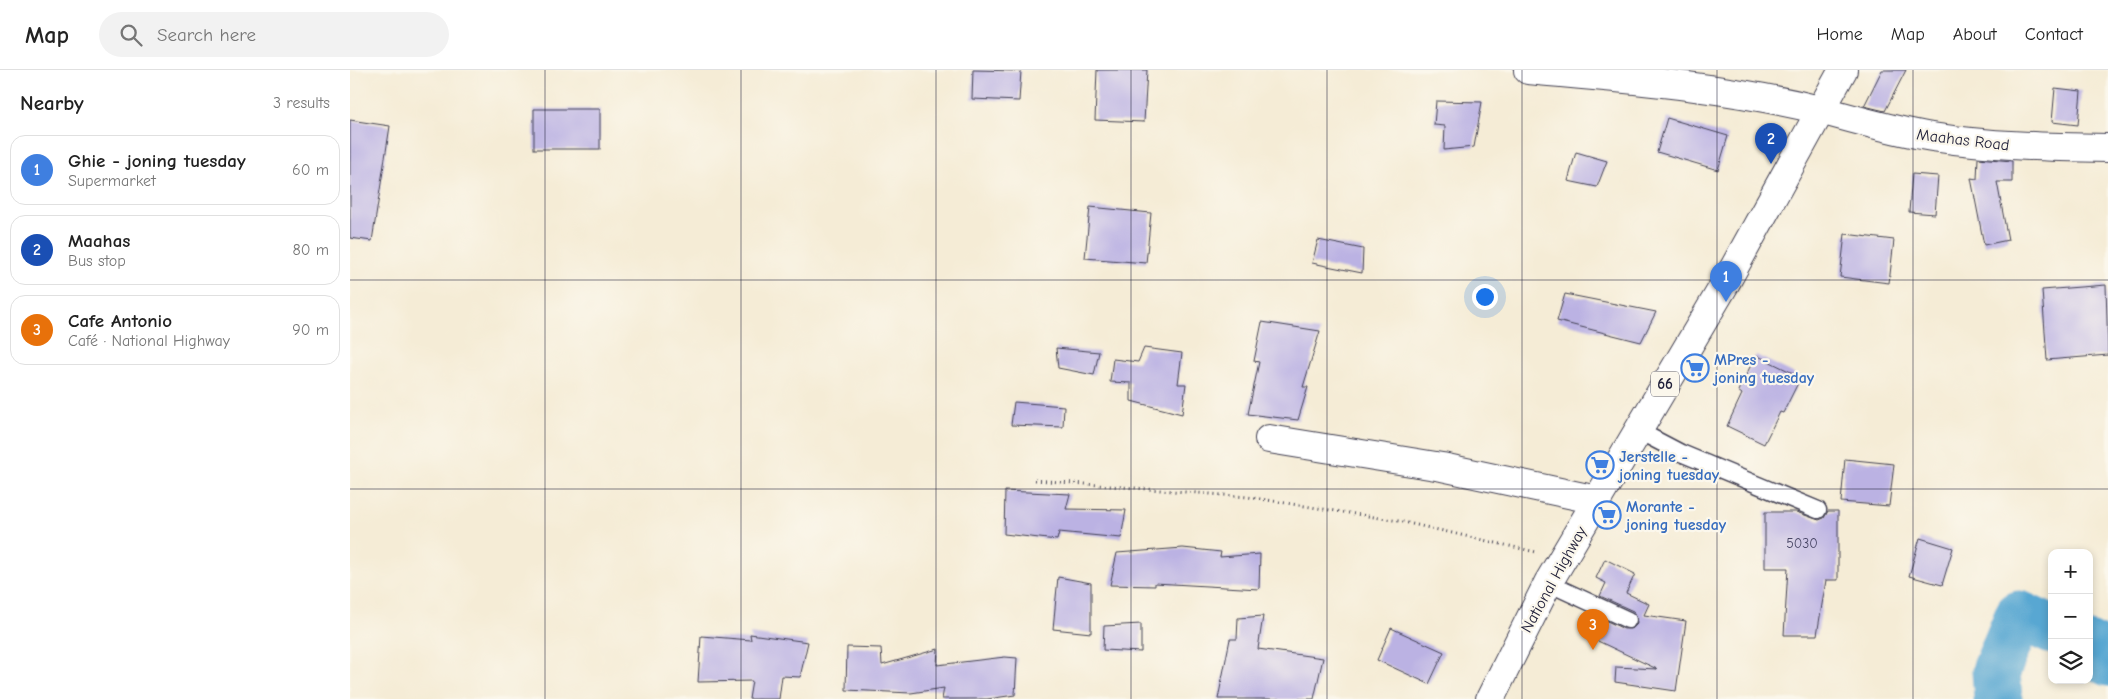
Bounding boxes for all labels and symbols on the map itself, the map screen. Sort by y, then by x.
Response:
pin: 2 [1755,123,1787,164]
street label: Maahas Road [1915,125,2010,155]
pin: 1 [1710,261,1742,302]
your location [1472,284,1498,310]
place label: MPres - joning tuesday [1712,351,1815,387]
supermarket icon: MPres - joning tuesday [1680,353,1710,383]
road number: 66 [1651,372,1679,396]
place label: Jerstelle - joning tuesday [1617,448,1720,484]
supermarket icon: Jerstelle - joning tuesday [1585,450,1615,480]
place label: Morante - joning tuesday [1624,498,1727,534]
supermarket icon: Morante - joning tuesday [1592,500,1622,530]
street label: National Highway [1517,523,1591,636]
house number: 5030 [1786,535,1818,552]
pin: 3 [1577,609,1609,650]

